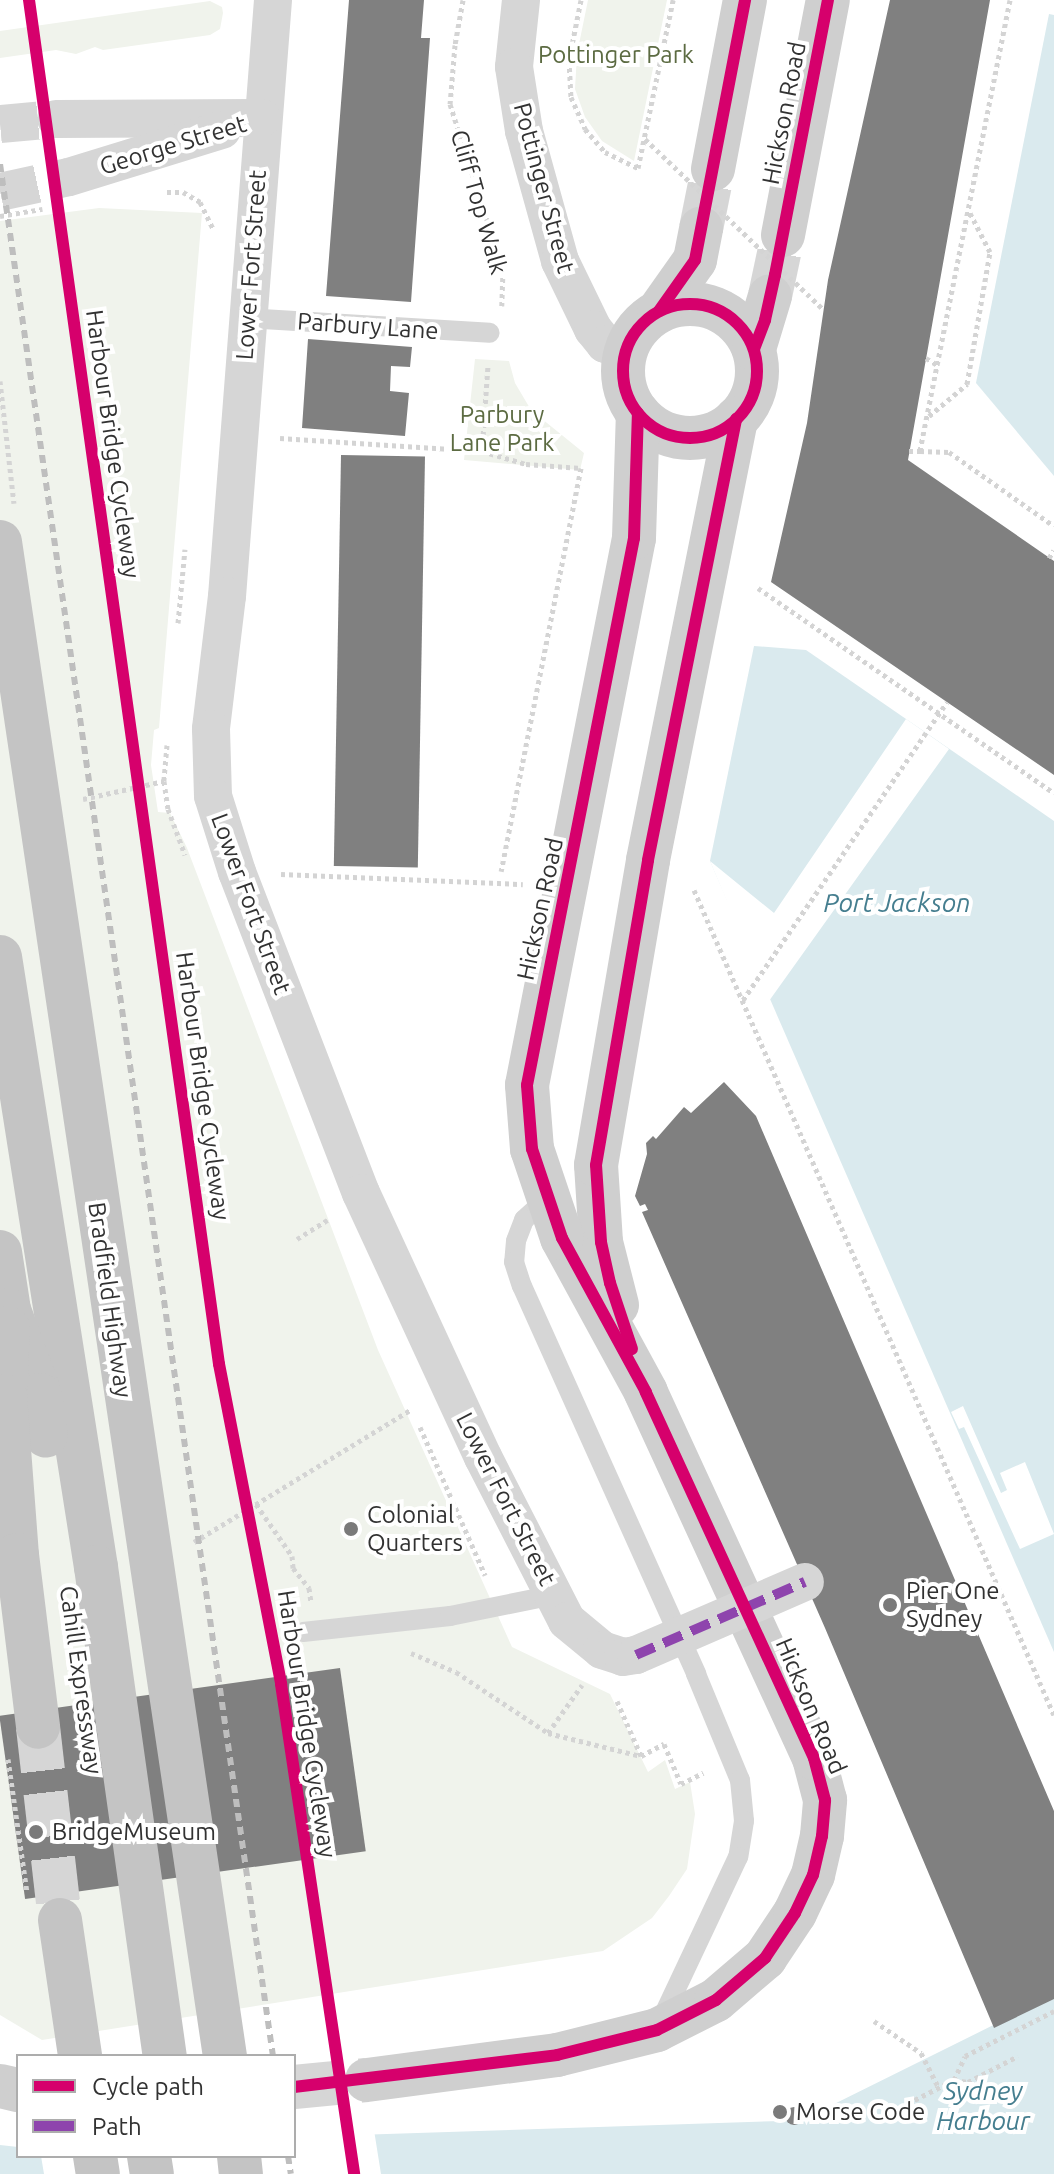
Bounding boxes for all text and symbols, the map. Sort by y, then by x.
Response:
street label: Hickson Road [756,39,812,187]
park label: Pottinger Park [538,41,694,69]
street label: Pottinger Street [507,100,581,276]
street label: George Street [96,109,250,181]
street label: Cliff Top Walk [445,126,513,278]
street label: Lower Fort Street [230,169,272,361]
street label: Parbury Lane [296,307,440,345]
street label: Harbour Bridge Cycleway [80,308,146,580]
park label: Parbury Lane Park [450,401,554,457]
street label: Lower Fort Street [205,810,297,998]
street label: Hickson Road [511,835,569,983]
water label: Port Jackson [824,887,970,919]
street label: Harbour Bridge Cycleway [170,950,236,1222]
street label: Bradfield Highway [82,1200,138,1400]
street label: Lower Fort Street [450,1408,562,1590]
place label: Colonial Quarters [367,1501,463,1557]
marker: Colonial Quarters [342,1520,360,1538]
place label: Pier One Sydney [906,1577,1000,1633]
street label: Cahill Expressway [54,1584,108,1776]
street label: Harbour Bridge Cycleway [272,1588,342,1860]
marker: Pier One Sydney [881,1596,899,1614]
street label: Hickson Road [769,1634,853,1778]
place label: BridgeMuseum [52,1818,216,1846]
marker: BridgeMuseum [27,1823,45,1841]
legend [16,2054,296,2158]
text: Cycle path [92,2073,204,2100]
water label: Sydney Harbour [936,2075,1030,2136]
place label: Morse Code [796,2098,925,2126]
marker: Morse Code [771,2103,789,2121]
text: Path [92,2113,142,2140]

